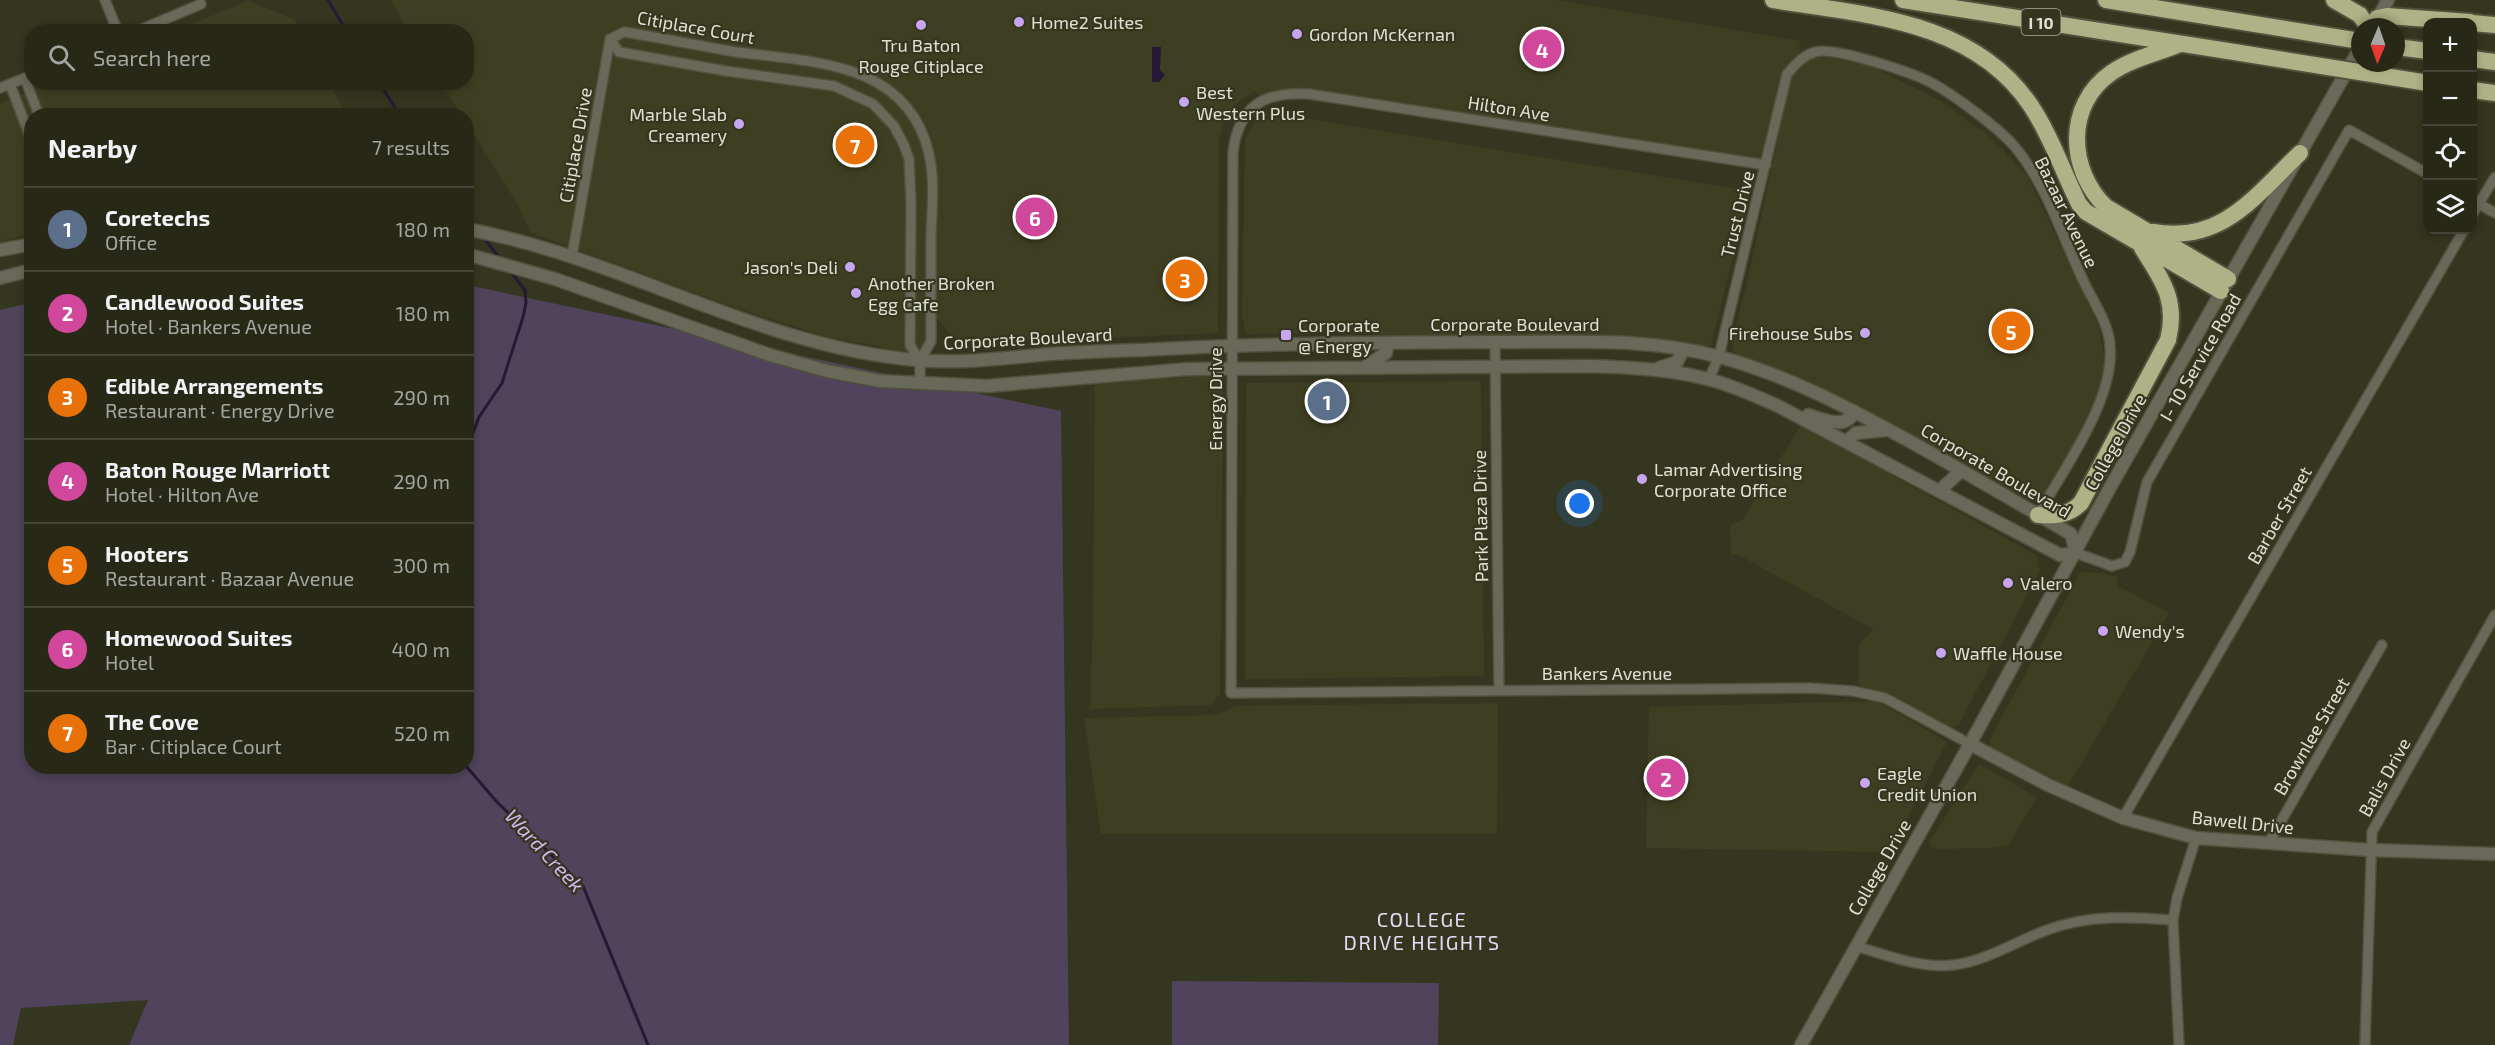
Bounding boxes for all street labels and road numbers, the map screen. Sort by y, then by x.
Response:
street label: Citiplace Court [636,6,757,48]
road number: I 10 [2022,9,2060,35]
street label: Citiplace Drive [554,86,596,204]
street label: Hilton Ave [1466,91,1552,125]
street label: Bazaar Avenue [2031,153,2103,271]
street label: Trust Drive [1716,168,1758,260]
street label: I- 10 Service Road [2155,289,2245,425]
street label: Corporate Boulevard [1430,313,1600,335]
street label: Corporate Boulevard [943,323,1113,353]
street label: Energy Drive [1204,347,1226,451]
street label: College Drive [2079,390,2151,494]
street label: Corporate Boulevard [1917,418,2075,522]
street label: Park Plaza Drive [1468,450,1492,582]
street label: Barber Street [2242,462,2316,568]
street label: Bankers Avenue [1542,662,1672,684]
street label: Brownlee Street [2268,673,2354,799]
street label: Balis Drive [2353,734,2415,820]
street label: Bawell Drive [2191,806,2295,838]
street label: College Drive [1843,815,1915,919]

